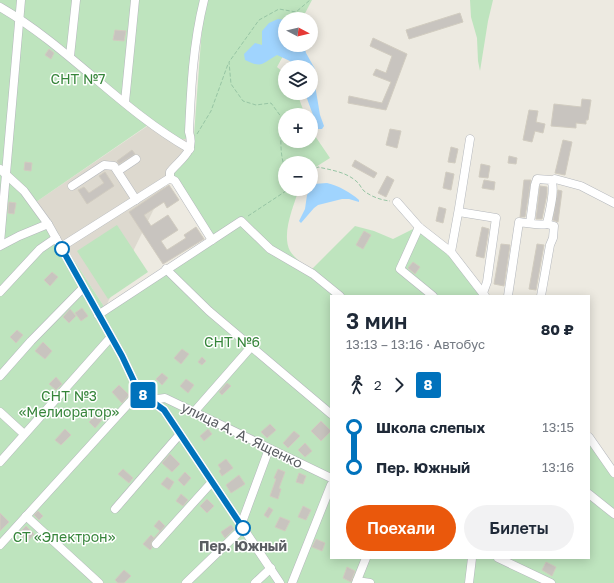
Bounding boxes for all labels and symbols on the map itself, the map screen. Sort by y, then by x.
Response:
north arrow [278,12,318,52]
park label: СНТ №7 [50,70,106,87]
unlabelled marker [54,241,70,257]
park label: СНТ №6 [204,333,260,350]
line badge: 8 [130,382,156,408]
park label: СНТ №3 «Мелиоратор» [19,387,120,420]
street label: улица А. А. Ященко [179,398,306,471]
marker: Пер. Южный [235,520,251,536]
park label: СТ «Электрон» [13,528,116,545]
place label: Пер. Южный [199,537,287,554]

